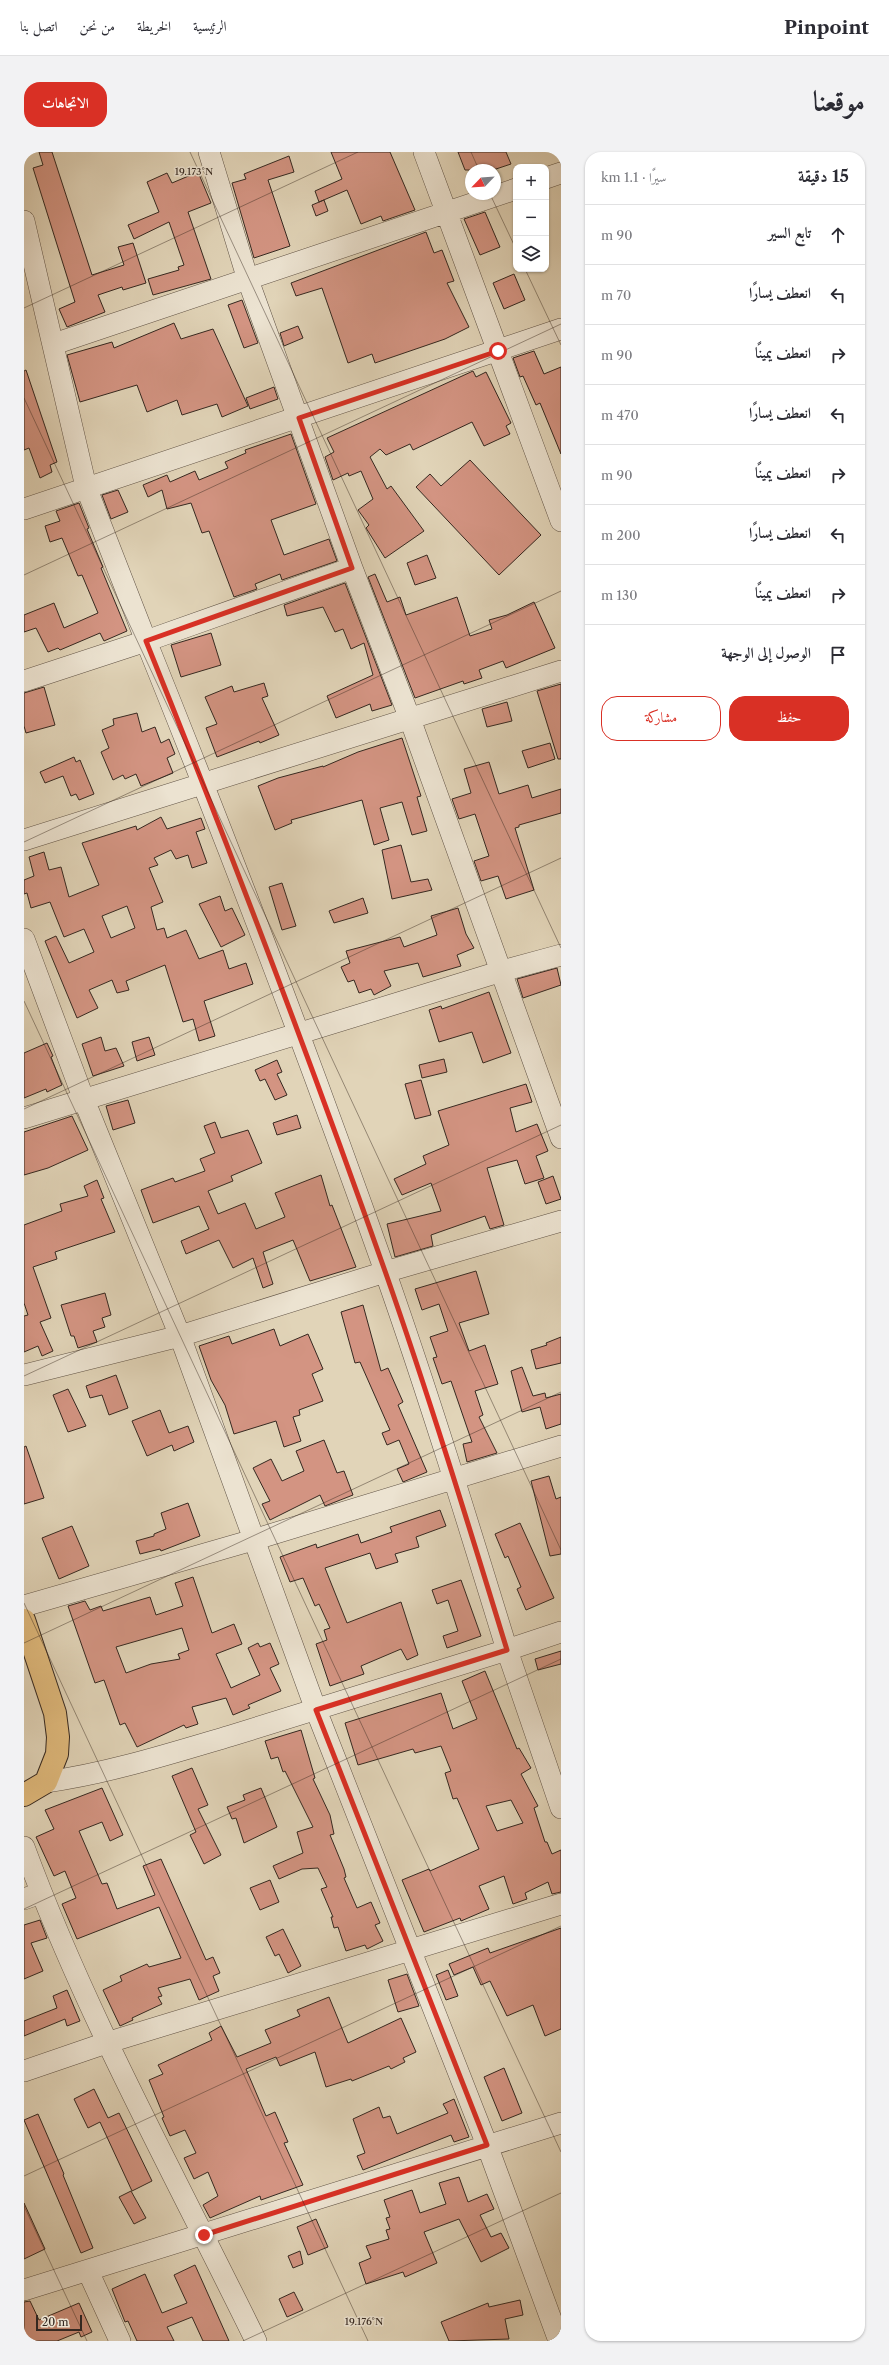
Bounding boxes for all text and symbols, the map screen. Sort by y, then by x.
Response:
text: Pinpoint [784,16,869,39]
text: اتصل بنا [20,17,58,35]
text: من نحن [80,17,115,35]
text: الخريطة [137,17,171,35]
text: الرئيسية [193,17,227,35]
button: الاتجاهات [24,82,107,127]
text: موقعنا [813,84,865,118]
north arrow [465,164,501,200]
map controls [513,164,549,272]
button: + [513,164,549,200]
text: 19.173°N [175,165,213,178]
text: 15 دقيقة [798,166,849,186]
text: سيرًا · 1.1 km [601,169,666,185]
button: − [513,200,549,236]
text: تابع السير [768,223,811,242]
icon: ahead [827,224,849,246]
text: 90 m [601,227,632,243]
button: layers [513,236,549,272]
text: انعطف يسارًا [749,283,811,302]
icon: left [827,284,849,306]
text: 70 m [601,287,631,303]
route start [489,342,507,360]
text: انعطف يمينًا [755,343,811,362]
icon: right [827,344,849,366]
text: 90 m [601,347,632,363]
text: انعطف يسارًا [749,403,811,422]
icon: left [827,404,849,426]
text: 470 m [601,407,639,423]
text: انعطف يمينًا [755,463,811,482]
icon: right [827,464,849,486]
text: 90 m [601,467,632,483]
text: انعطف يسارًا [749,523,811,542]
icon: left [827,524,849,546]
text: 200 m [601,527,641,543]
text: انعطف يمينًا [755,583,811,602]
icon: right [827,584,849,606]
text: 130 m [601,587,637,603]
text: الوصول إلى الوجهة [721,643,811,662]
icon: arrive [827,644,849,666]
button: مشاركة [601,696,721,741]
button: حفظ [729,696,849,741]
route end [195,2226,213,2244]
scale bar [36,2313,82,2332]
text: 20 m [42,2315,68,2329]
text: 19.176°N [345,2315,383,2328]

